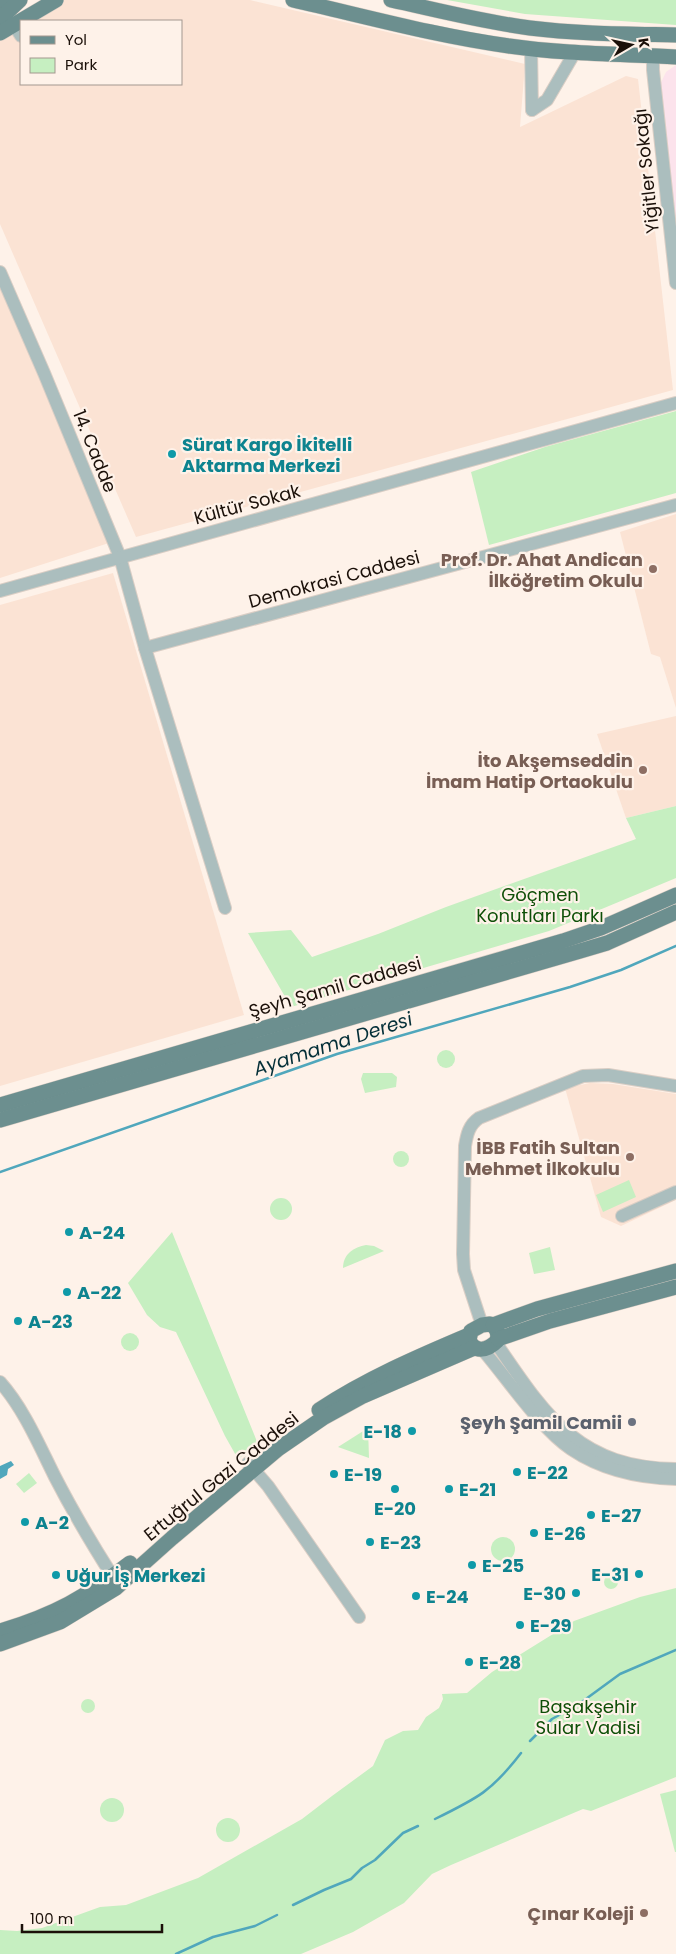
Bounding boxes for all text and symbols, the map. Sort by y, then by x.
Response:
legend [20,20,182,85]
north arrow [606,20,656,70]
text: Yol [65,29,87,50]
text: K [633,37,655,50]
text: Park [65,54,97,75]
street label: Yiğitler Sokağı [627,107,665,235]
street label: 14. Cadde [67,406,123,496]
place label: Sürat Kargo İkitelli Aktarma Merkezi [182,432,352,478]
marker: Sürat Kargo İkitelli Aktarma Merkezi [166,448,178,460]
street label: Kültür Sokak [191,478,304,530]
street label: Demokrasi Caddesi [246,544,422,614]
place label: Prof. Dr. Ahat Andican İlköğretim Okulu [441,547,643,593]
marker: Prof. Dr. Ahat Andican İlköğretim Okulu [647,563,659,575]
place label: İto Akşemseddin İmam Hatip Ortaokulu [426,748,633,794]
marker: İto Akşemseddin İmam Hatip Ortaokulu [637,764,649,776]
park label: Göçmen Konutları Parkı [476,882,604,928]
street label: Şeyh Şamil Caddesi [246,950,424,1024]
water label: Ayamama Deresi [249,1005,416,1083]
place label: İBB Fatih Sultan Mehmet İlkokulu [465,1135,620,1181]
marker: İBB Fatih Sultan Mehmet İlkokulu [624,1151,636,1163]
place label: A-24 [79,1220,125,1245]
marker: A-24 [63,1226,75,1238]
place label: A-22 [77,1280,121,1305]
marker: A-22 [61,1286,73,1298]
place label: A-23 [28,1309,73,1334]
marker: A-23 [12,1315,24,1327]
street label: Ertuğrul Gazi Caddesi [138,1406,304,1546]
place label: Şeyh Şamil Camii [460,1410,622,1435]
marker: Şeyh Şamil Camii [626,1416,638,1428]
place label: E-18 [363,1419,402,1444]
marker: E-18 [406,1425,418,1437]
place label: E-22 [527,1460,568,1485]
place label: E-19 [344,1462,382,1487]
marker: E-22 [511,1466,523,1478]
marker: E-19 [328,1468,340,1480]
place label: E-21 [459,1477,496,1502]
marker: E-20 [389,1483,401,1495]
marker: E-21 [443,1483,455,1495]
place label: E-20 [374,1496,416,1521]
place label: E-27 [601,1503,641,1528]
marker: E-27 [585,1509,597,1521]
place label: A-2 [35,1510,69,1535]
marker: A-2 [19,1516,31,1528]
place label: E-26 [544,1521,586,1546]
marker: E-26 [528,1527,540,1539]
place label: E-23 [380,1530,421,1555]
marker: E-23 [364,1536,376,1548]
place label: E-25 [482,1553,524,1578]
marker: E-25 [466,1559,478,1571]
place label: E-31 [591,1562,629,1587]
place label: Uğur İş Merkezi [66,1563,206,1588]
marker: E-31 [633,1568,645,1580]
marker: Uğur İş Merkezi [50,1569,62,1581]
place label: E-30 [523,1581,566,1606]
place label: E-24 [426,1584,469,1609]
marker: E-30 [570,1587,582,1599]
marker: E-24 [410,1590,422,1602]
place label: E-29 [530,1613,572,1638]
marker: E-29 [514,1619,526,1631]
place label: E-28 [479,1650,521,1675]
marker: E-28 [463,1656,475,1668]
park label: Başakşehir Sular Vadisi [536,1694,640,1740]
place label: Çınar Koleji [528,1901,634,1926]
scale bar [22,1902,162,1934]
marker: Çınar Koleji [638,1907,650,1919]
text: 100 m [30,1908,73,1929]

